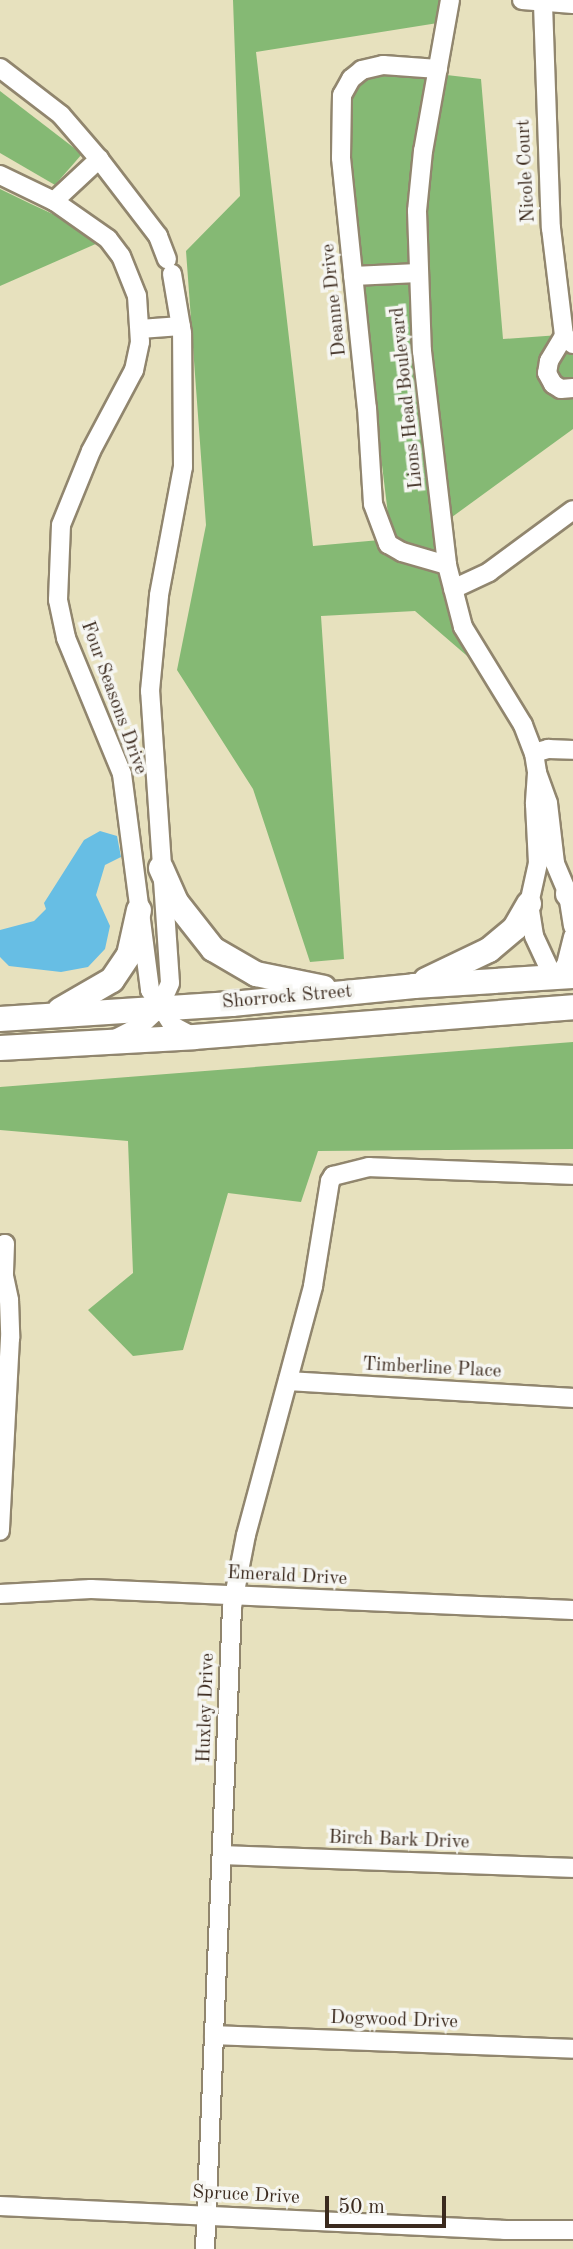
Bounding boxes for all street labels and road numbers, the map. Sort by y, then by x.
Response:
street label: Nicole Court [513,119,541,223]
street label: Deanne Drive [318,243,352,357]
street label: Lions Head Boulevard [387,306,429,490]
street label: Four Seasons Drive [75,618,151,778]
street label: Shorrock Street [221,981,353,1015]
street label: Timberline Place [362,1354,502,1384]
street label: Emerald Drive [226,1562,348,1592]
street label: Huxley Drive [194,1653,220,1763]
street label: Birch Bark Drive [328,1827,470,1855]
street label: Dogwood Drive [330,2007,458,2035]
street label: Spruce Drive [192,2182,300,2210]

